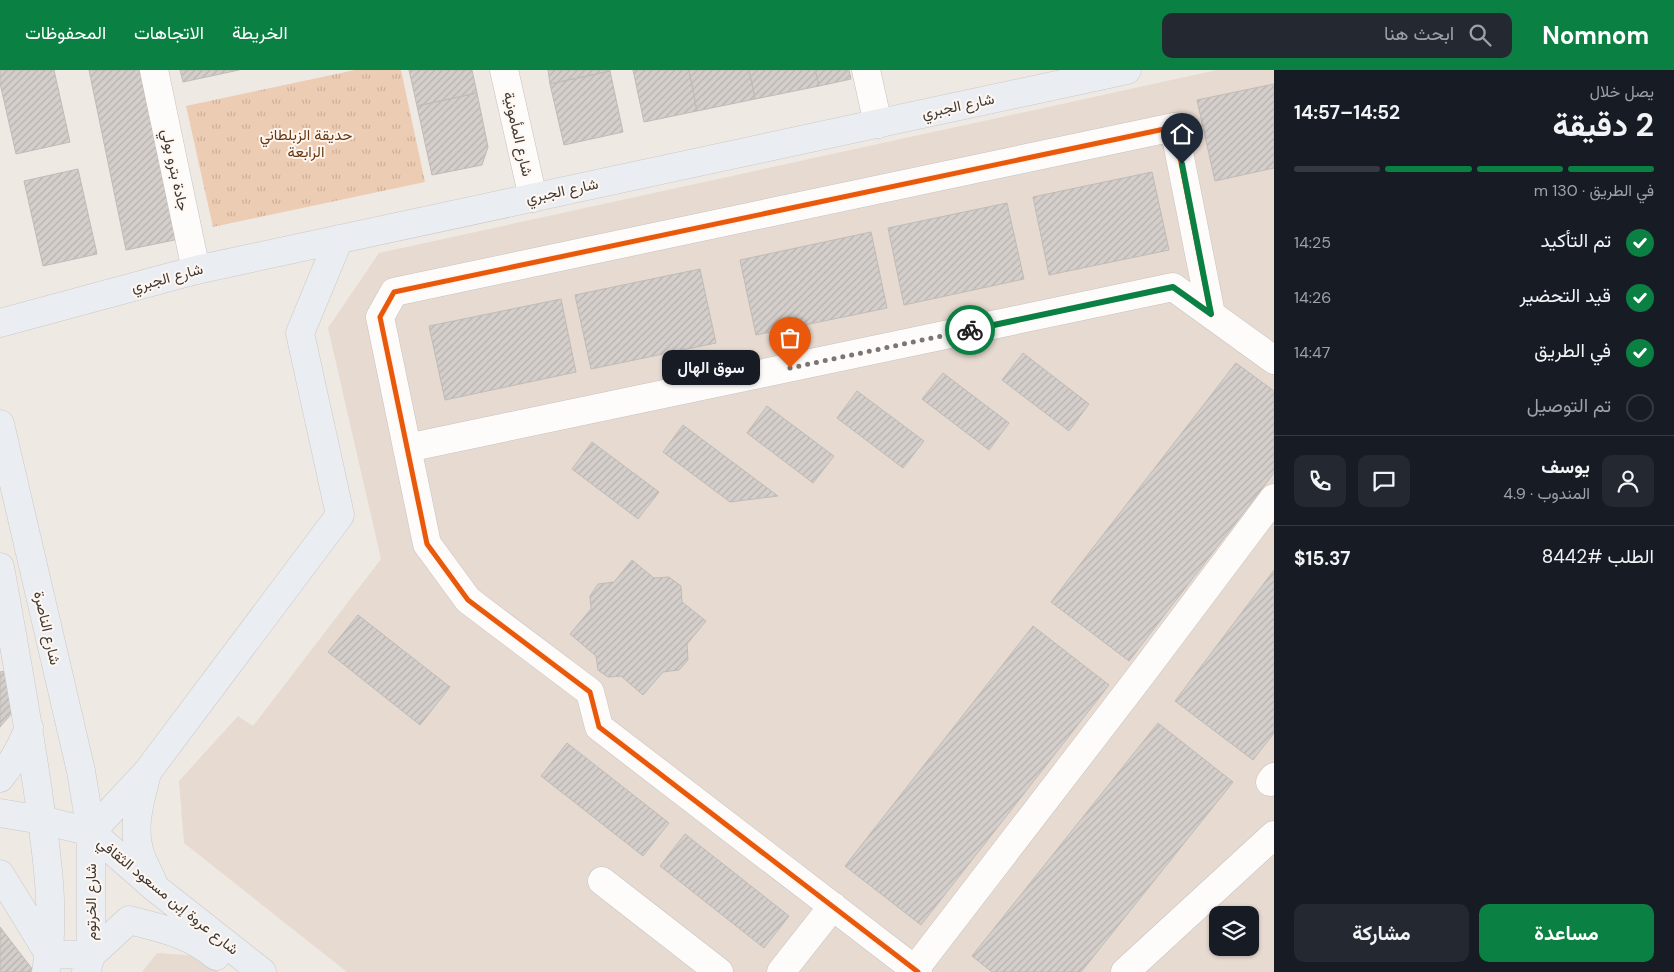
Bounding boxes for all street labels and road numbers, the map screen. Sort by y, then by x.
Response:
street label: شارع الجبري [920,89,997,126]
street label: شارع المأمونية [498,90,538,179]
street label: جادة بترو بولي [154,127,193,213]
street label: شارع الجبري [524,174,601,211]
street label: شارع الجبري [129,259,206,300]
street label: شارع الناصرة [28,589,65,667]
street label: شارع عروة إبن مسعود الثقافي [91,833,243,962]
street label: شارع الخرتوم [81,863,102,941]

